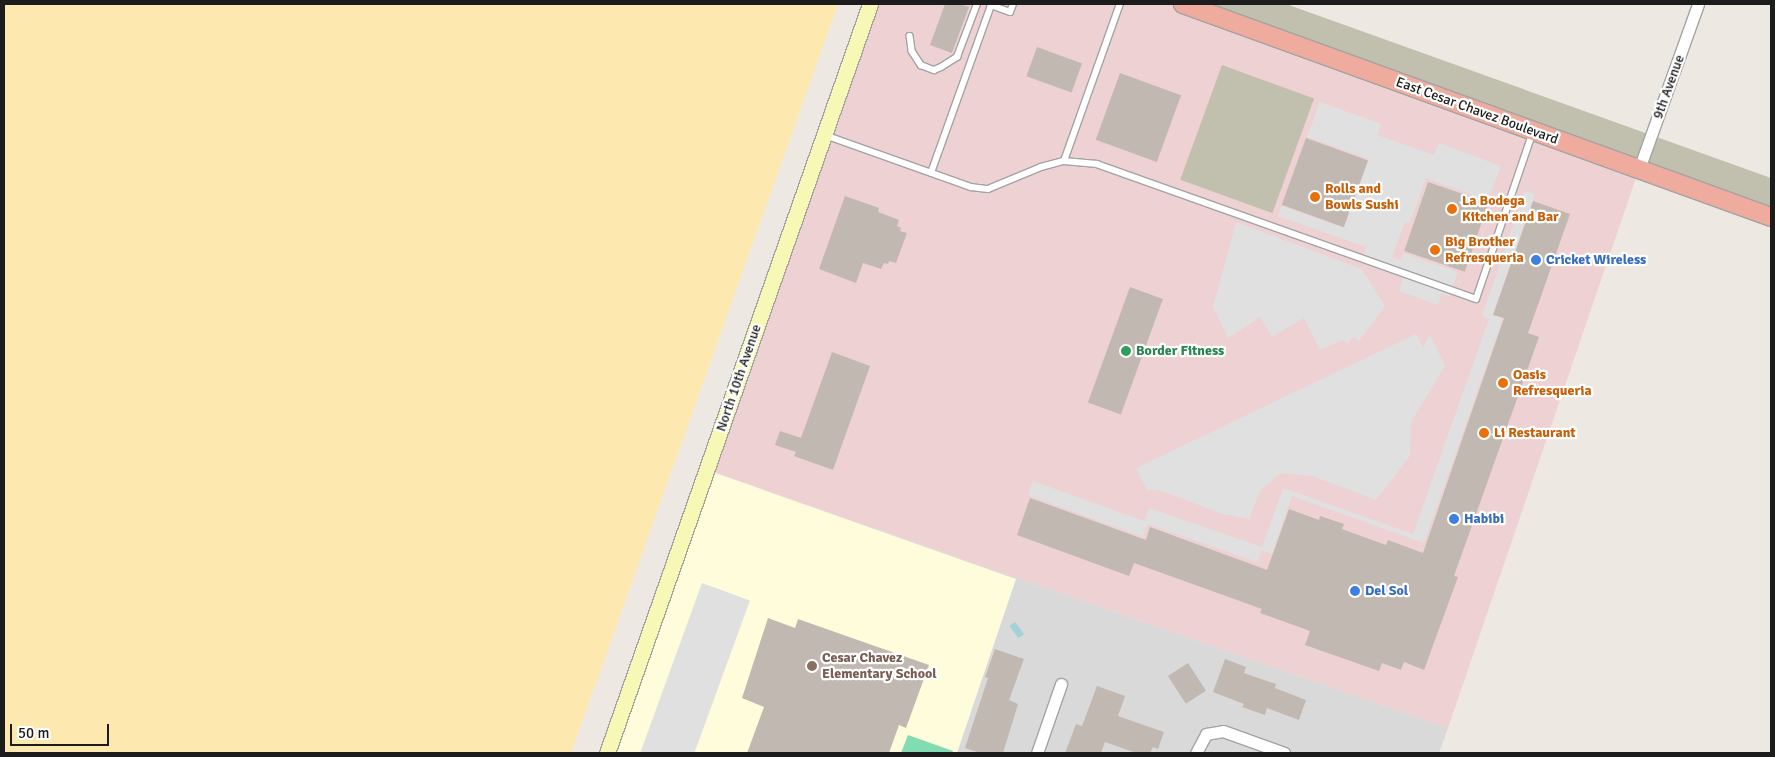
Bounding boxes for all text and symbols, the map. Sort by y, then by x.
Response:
street label: 9th Avenue [1650,53,1688,121]
street label: East Cesar Chavez Boulevard [1394,74,1560,148]
place label: Rolls and Bowls Sushi [1325,181,1399,213]
marker: Rolls and Bowls Sushi [1309,191,1321,203]
place label: La Bodega Kitchen and Bar [1462,193,1559,226]
marker: La Bodega Kitchen and Bar [1446,203,1458,215]
place label: Big Brother Refresqueria [1445,234,1524,266]
marker: Big Brother Refresqueria [1429,244,1441,256]
place label: Cricket Wireless [1546,252,1646,268]
marker: Cricket Wireless [1530,254,1542,266]
street label: North 10th Avenue [713,322,765,434]
place label: Border Fitness [1136,343,1224,359]
marker: Border Fitness [1120,345,1132,357]
place label: Oasis Refresqueria [1513,367,1592,400]
marker: Oasis Refresqueria [1497,377,1509,389]
place label: Li Restaurant [1494,425,1576,441]
marker: Li Restaurant [1478,427,1490,439]
place label: Habibi [1464,511,1504,527]
marker: Habibi [1448,513,1460,525]
place label: Del Sol [1365,583,1408,599]
marker: Del Sol [1349,585,1361,597]
place label: Cesar Chavez Elementary School [822,650,937,682]
marker: Cesar Chavez Elementary School [806,660,818,672]
scale bar [12,714,111,746]
text: 50 m [18,724,49,742]

